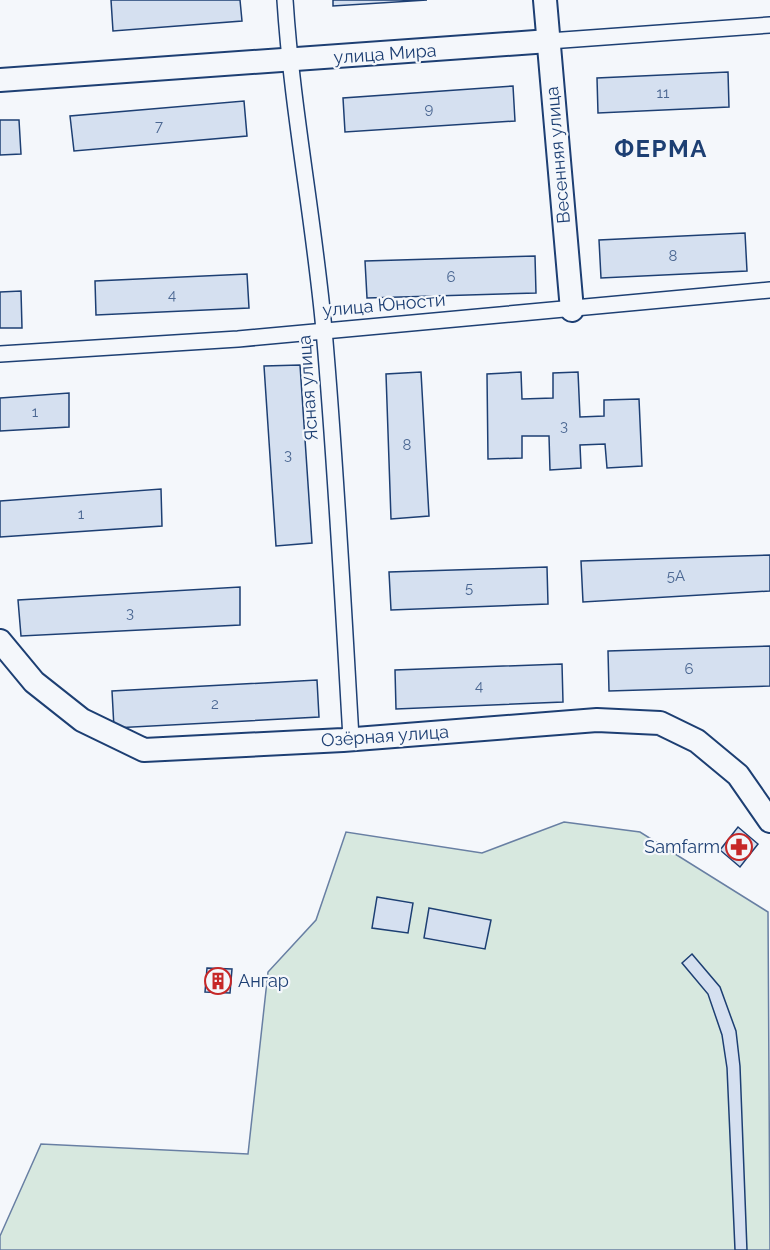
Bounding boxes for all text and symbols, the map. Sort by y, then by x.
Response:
street label: улица Мира [333,39,437,68]
house number: 11 [657,84,670,102]
street label: Весенняя улица [541,86,574,224]
house number: 9 [425,100,434,118]
house number: 7 [155,117,163,135]
district label: ФЕРМА [614,134,708,163]
house number: 8 [669,247,678,265]
house number: 6 [446,268,456,286]
house number: 4 [168,286,176,304]
street label: улица Юности [322,289,446,320]
street label: Ясная улица [293,334,322,442]
house number: 1 [32,403,39,421]
house number: 3 [560,417,568,435]
house number: 8 [403,436,412,454]
house number: 3 [284,446,292,464]
house number: 1 [78,505,85,523]
house number: 5А [667,567,685,585]
house number: 5 [465,579,473,597]
house number: 3 [126,604,134,622]
house number: 6 [684,660,694,678]
house number: 4 [475,677,483,695]
house number: 2 [211,695,219,713]
street label: Озёрная улица [320,721,450,750]
pharmacy icon: Samfarm [724,832,754,862]
place label: Samfarm [644,836,720,857]
building icon: Ангар [203,966,233,996]
place label: Ангар [238,970,289,991]

